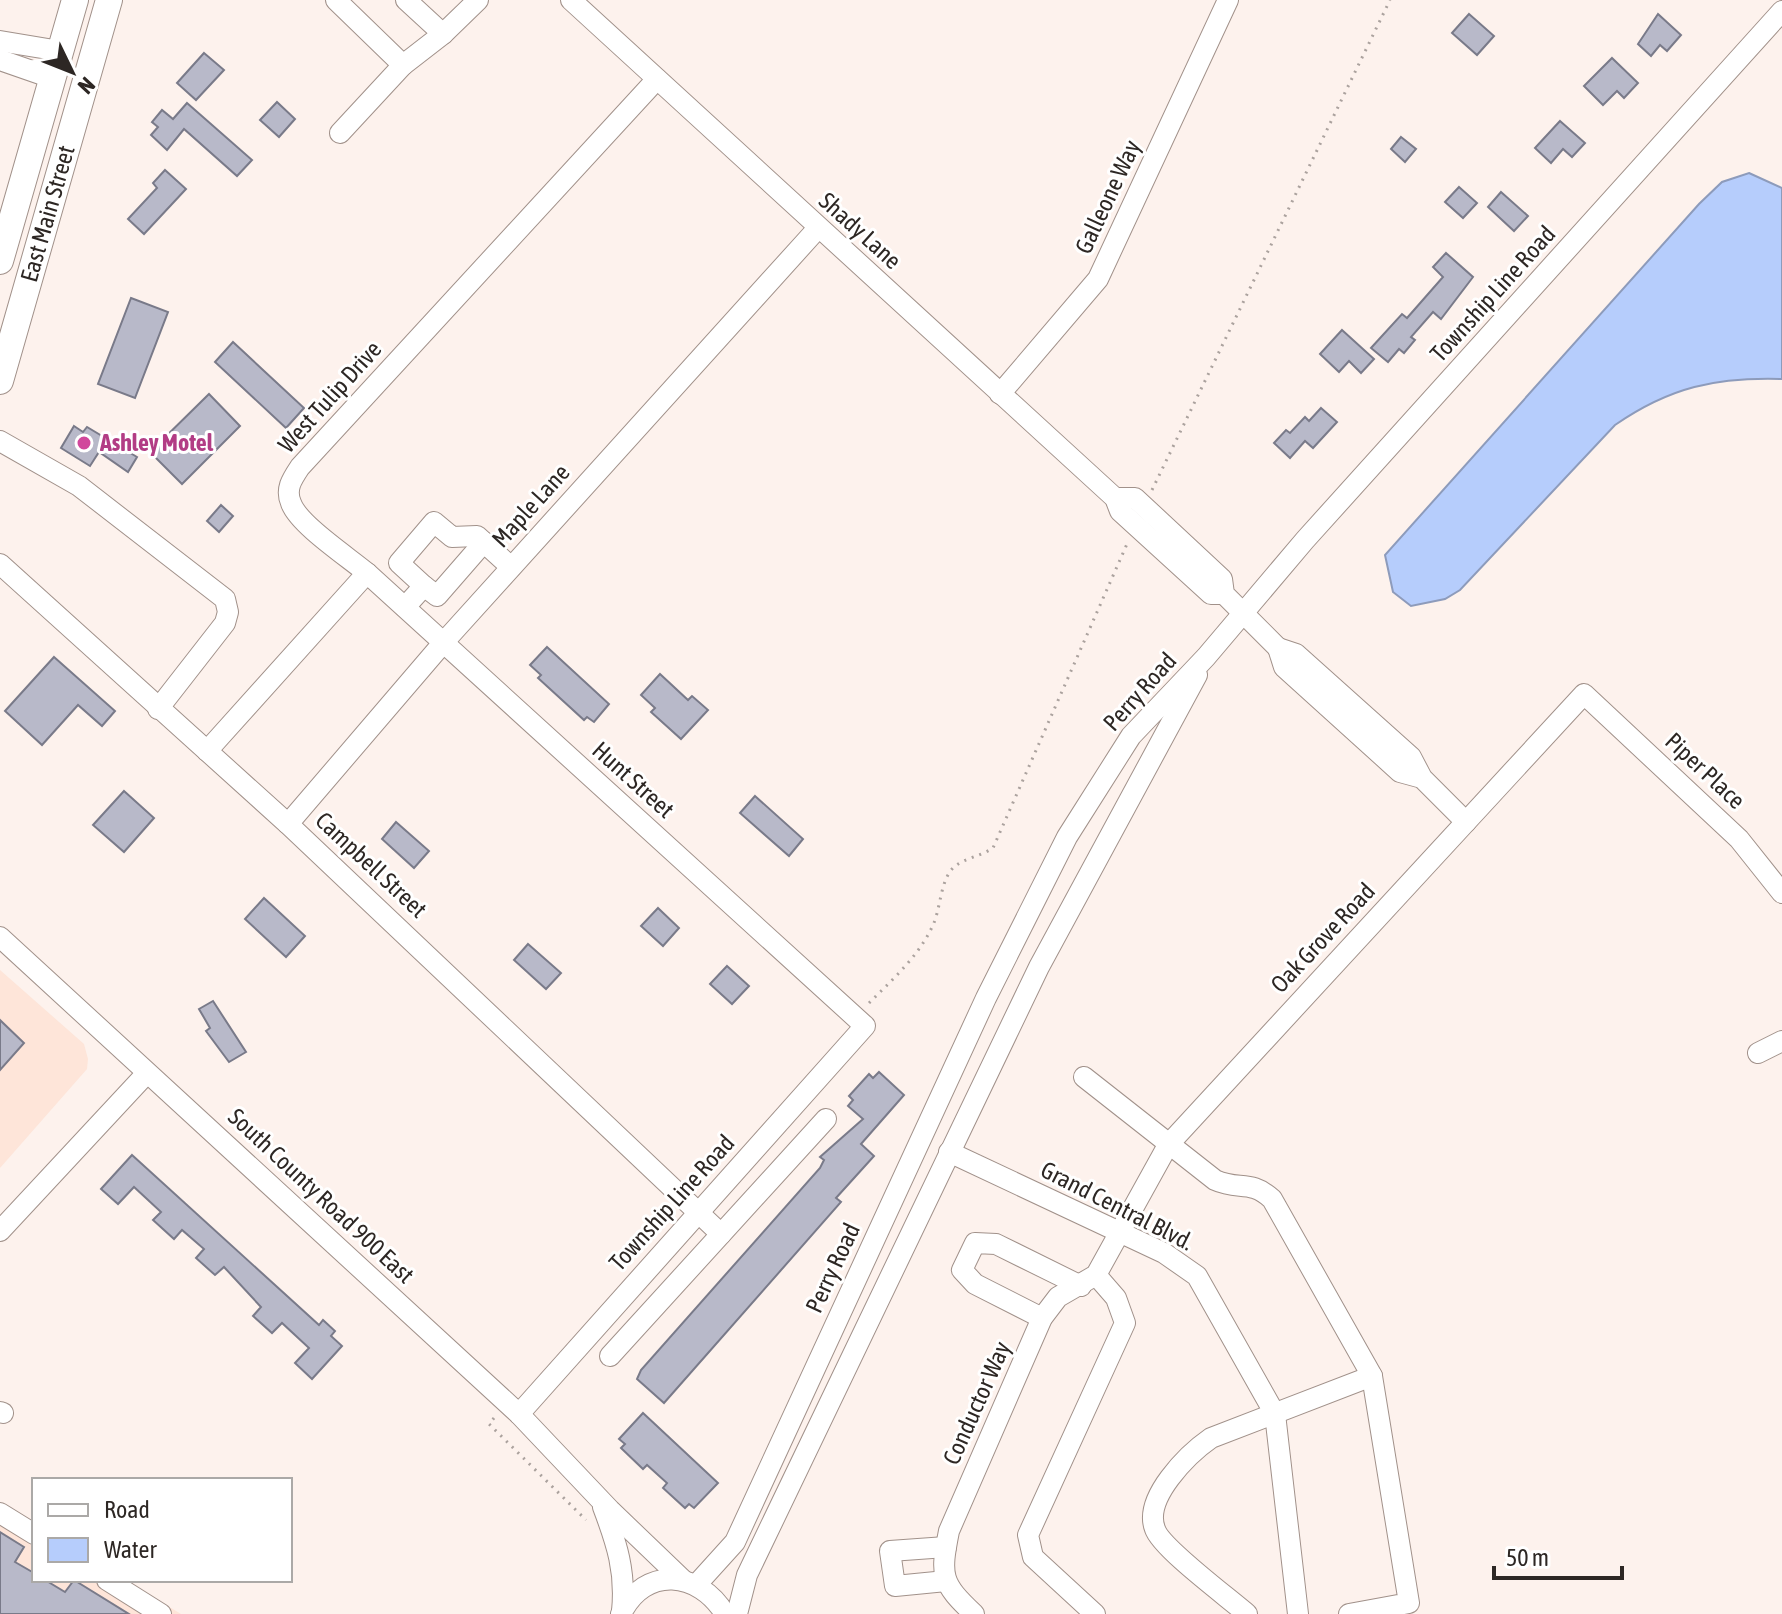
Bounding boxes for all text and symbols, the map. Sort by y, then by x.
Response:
north arrow [32,32,112,112]
text: N [73,72,101,99]
street label: Galleone Way [1070,136,1146,258]
street label: East Main Street [15,142,80,285]
street label: Shady Lane [814,187,907,274]
street label: Township Line Road [1425,220,1560,367]
street label: West Tulip Drive [273,335,387,458]
place label: Ashley Motel [99,429,214,456]
marker: Ashley Motel [75,434,93,452]
street label: Maple Lane [487,459,575,553]
street label: Perry Road [1098,647,1182,736]
street label: Piper Place [1660,727,1751,814]
street label: Hunt Street [587,736,680,823]
street label: Campbell Street [310,806,432,923]
street label: Oak Grove Road [1265,877,1380,998]
street label: South County Road 900 East [223,1103,420,1288]
street label: Township Line Road [604,1129,739,1276]
street label: Grand Central Blvd. [1037,1156,1198,1256]
street label: Perry Road [800,1219,865,1317]
street label: Conductor Way [937,1337,1016,1468]
legend [32,1478,292,1582]
text: Road [104,1496,150,1523]
scale bar [1494,1530,1622,1580]
text: Water [104,1536,157,1563]
text: 50 m [1506,1544,1549,1571]

